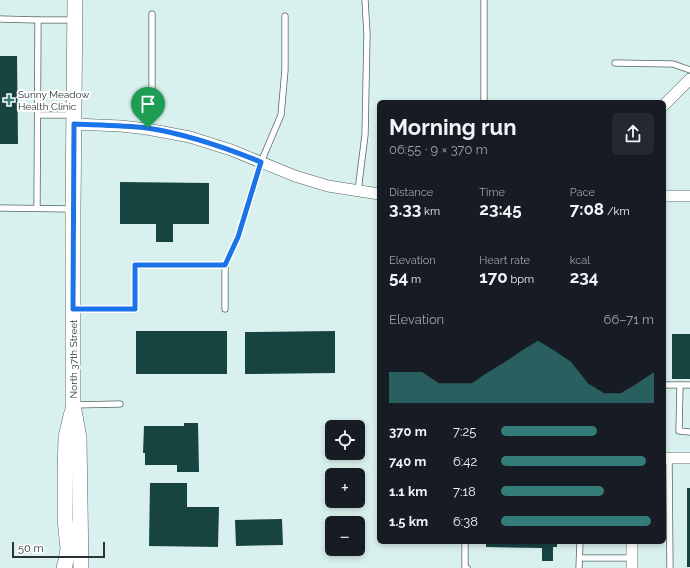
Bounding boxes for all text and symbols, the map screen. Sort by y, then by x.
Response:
pin [131,87,165,128]
place label: Sunny Meadow Health Clinic [18,89,89,112]
icon: arrive [137,93,159,115]
marker: Sunny Meadow Health Clinic [3,94,15,106]
button: share [612,113,654,155]
text: Morning run [389,114,517,140]
text: 06:55 · 9 × 370 m [389,142,488,157]
text: Distance [389,186,433,199]
text: Time [479,186,505,199]
text: Pace [570,186,595,199]
text: 3.33 [389,199,421,219]
text: 23:45 [479,199,522,219]
text: 7:08 [570,199,604,219]
text: km [421,205,440,218]
text: /km [604,205,630,218]
text: Elevation [389,254,436,267]
text: Heart rate [479,254,530,267]
text: kcal [570,254,590,267]
text: 54 [389,267,408,287]
text: 170 [479,267,508,287]
text: 234 [570,267,598,287]
text: m [408,273,421,286]
text: bpm [508,273,534,286]
text: Elevation [389,312,444,327]
text: 66–71 m [604,312,654,327]
street label: North 37th Street [68,319,79,398]
map controls [325,420,365,556]
button: locate [325,420,365,460]
text: 370 m [389,424,427,439]
text: 7:25 [453,424,476,439]
text: 740 m [389,454,426,469]
text: 6:42 [453,454,477,469]
button: + [325,468,365,508]
text: 1.1 km [389,484,427,499]
text: 7:18 [453,484,476,499]
text: 1.5 km [389,514,428,529]
text: 6:38 [453,514,478,529]
button: − [325,516,365,556]
scale bar [12,540,105,559]
text: 50 m [18,542,44,555]

